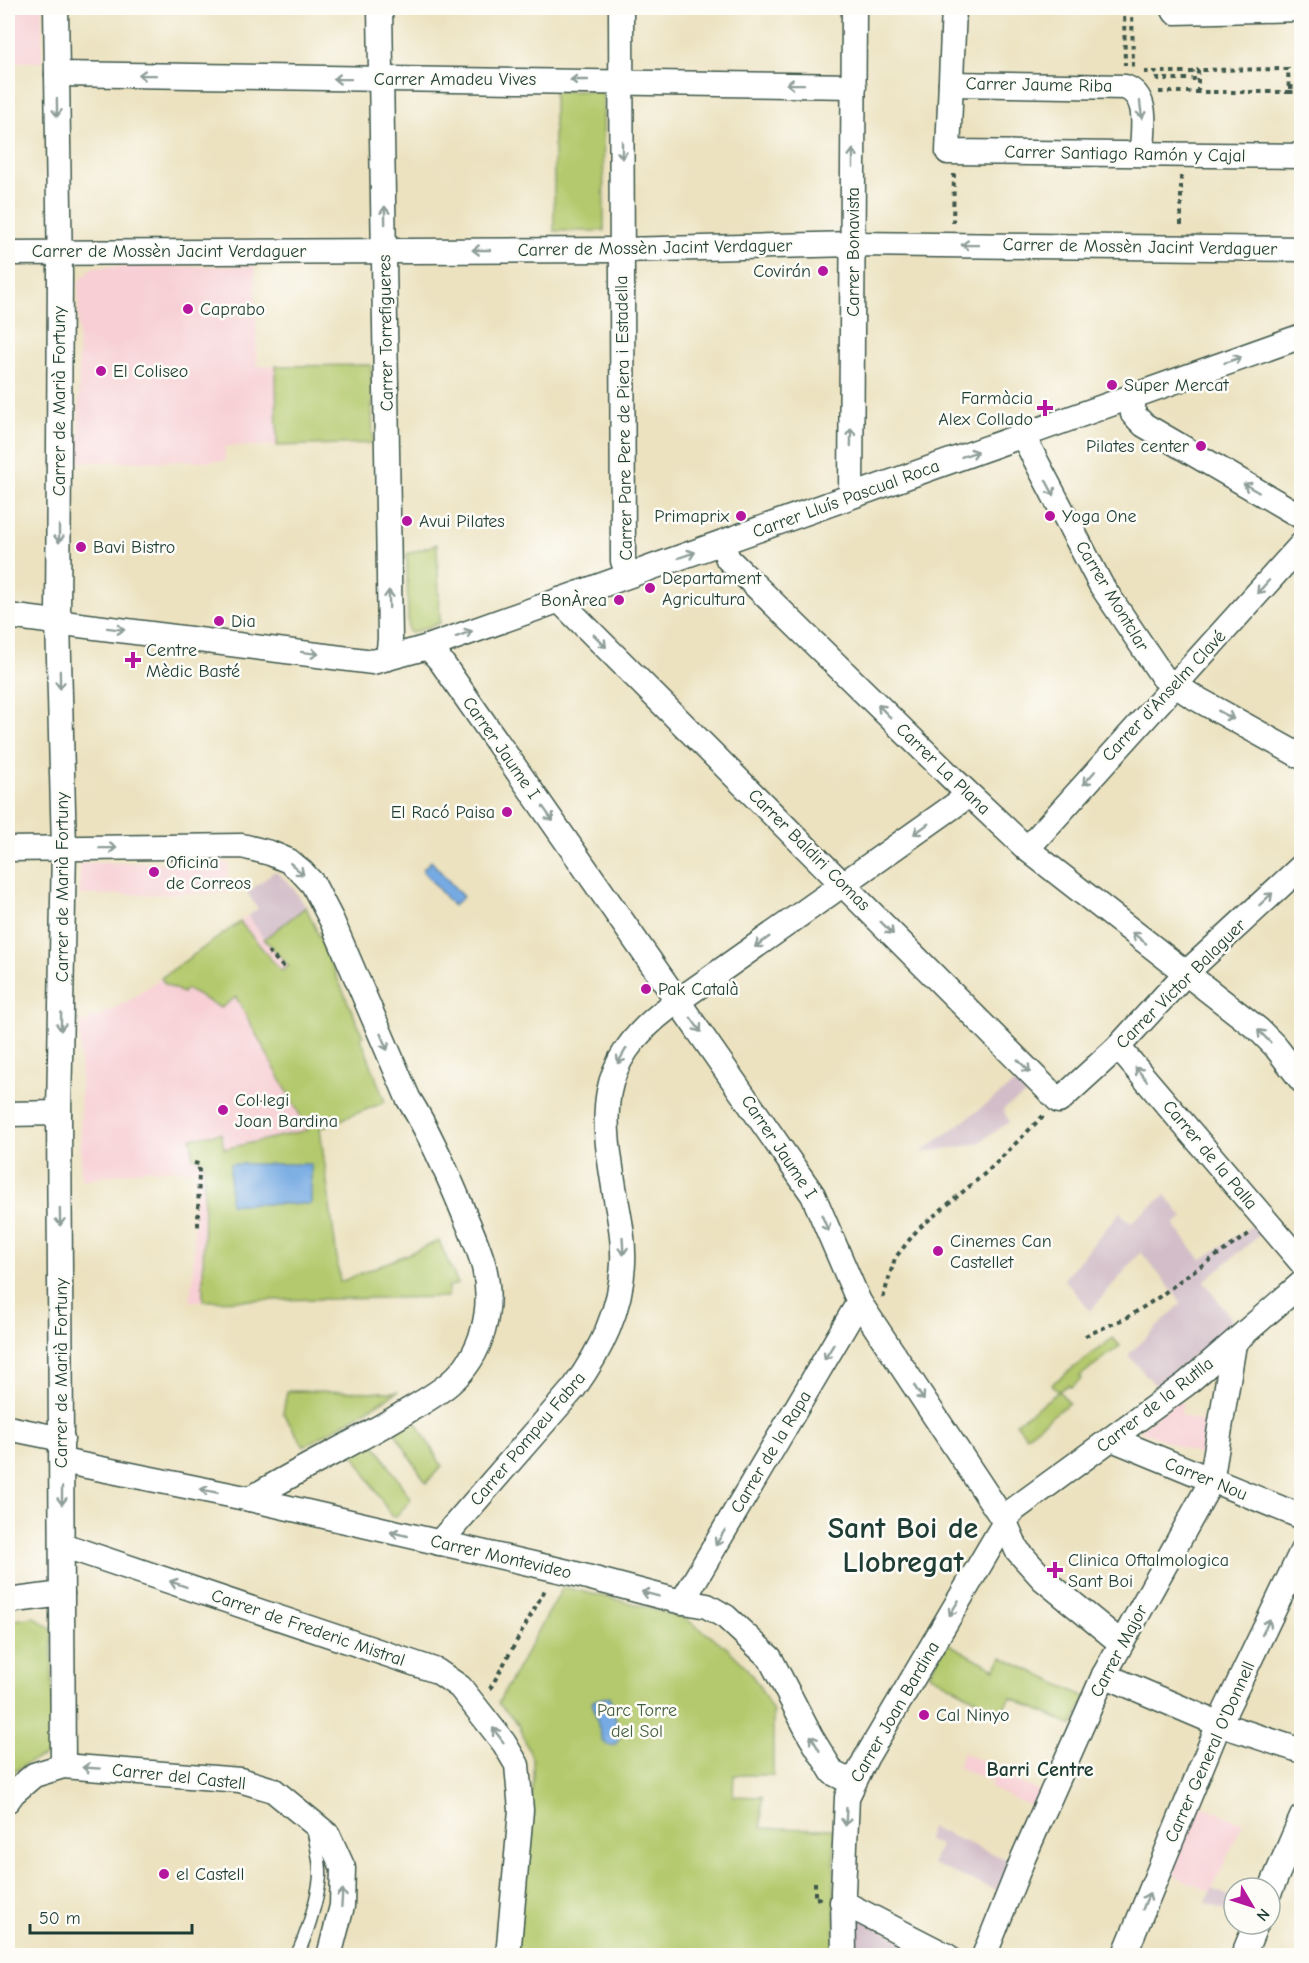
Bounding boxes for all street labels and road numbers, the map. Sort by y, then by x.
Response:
street label: Carrer Amadeu Vives [374,69,536,90]
street label: Carrer Jaume Riba [965,73,1113,97]
street label: Carrer Santiago Ramón y Cajal [1004,141,1246,167]
street label: Carrer Bonavista [843,187,864,317]
street label: Carrer de Mossèn Jacint Verdaguer [1002,234,1278,260]
street label: Carrer de Mossèn Jacint Verdaguer [517,235,793,261]
street label: Carrer de Mossèn Jacint Verdaguer [32,241,307,262]
street label: Carrer Torrefigueres [374,254,398,412]
street label: Carrer Pare Pere de Piera i Estadella [611,275,637,561]
street label: Carrer de Marià Fortuny [49,305,70,496]
street label: Carrer Lluís Pascual Roca [750,455,942,543]
street label: Carrer Montclar [1071,537,1154,656]
street label: Carrer d'Anselm Clavé [1098,626,1230,766]
street label: Carrer Jaume I [458,693,544,803]
street label: Carrer La Plana [891,719,995,819]
street label: Carrer Baldiri Comas [744,785,874,915]
street label: Carrer de Marià Fortuny [52,791,73,982]
street label: Carrer Victor Balaguer [1112,914,1251,1053]
street label: Carrer Jaume I [737,1091,821,1203]
street label: Carrer de la Palla [1158,1096,1262,1214]
street label: Carrer de Marià Fortuny [51,1277,72,1468]
street label: Carrer de la Rutlla [1092,1353,1218,1457]
street label: Carrer Pompeu Fabra [466,1368,590,1510]
street label: Carrer de la Rapa [726,1387,816,1517]
street label: Carrer Nou [1162,1453,1250,1505]
street label: Carrer Montevideo [428,1531,574,1583]
street label: Carrer de Frederic Mistral [208,1585,408,1671]
street label: Carrer Major [1086,1600,1153,1701]
street label: Carrer Joan Bardina [846,1638,944,1786]
street label: Carrer General O'Donnell [1161,1658,1259,1846]
street label: Carrer del Castell [111,1760,247,1794]

